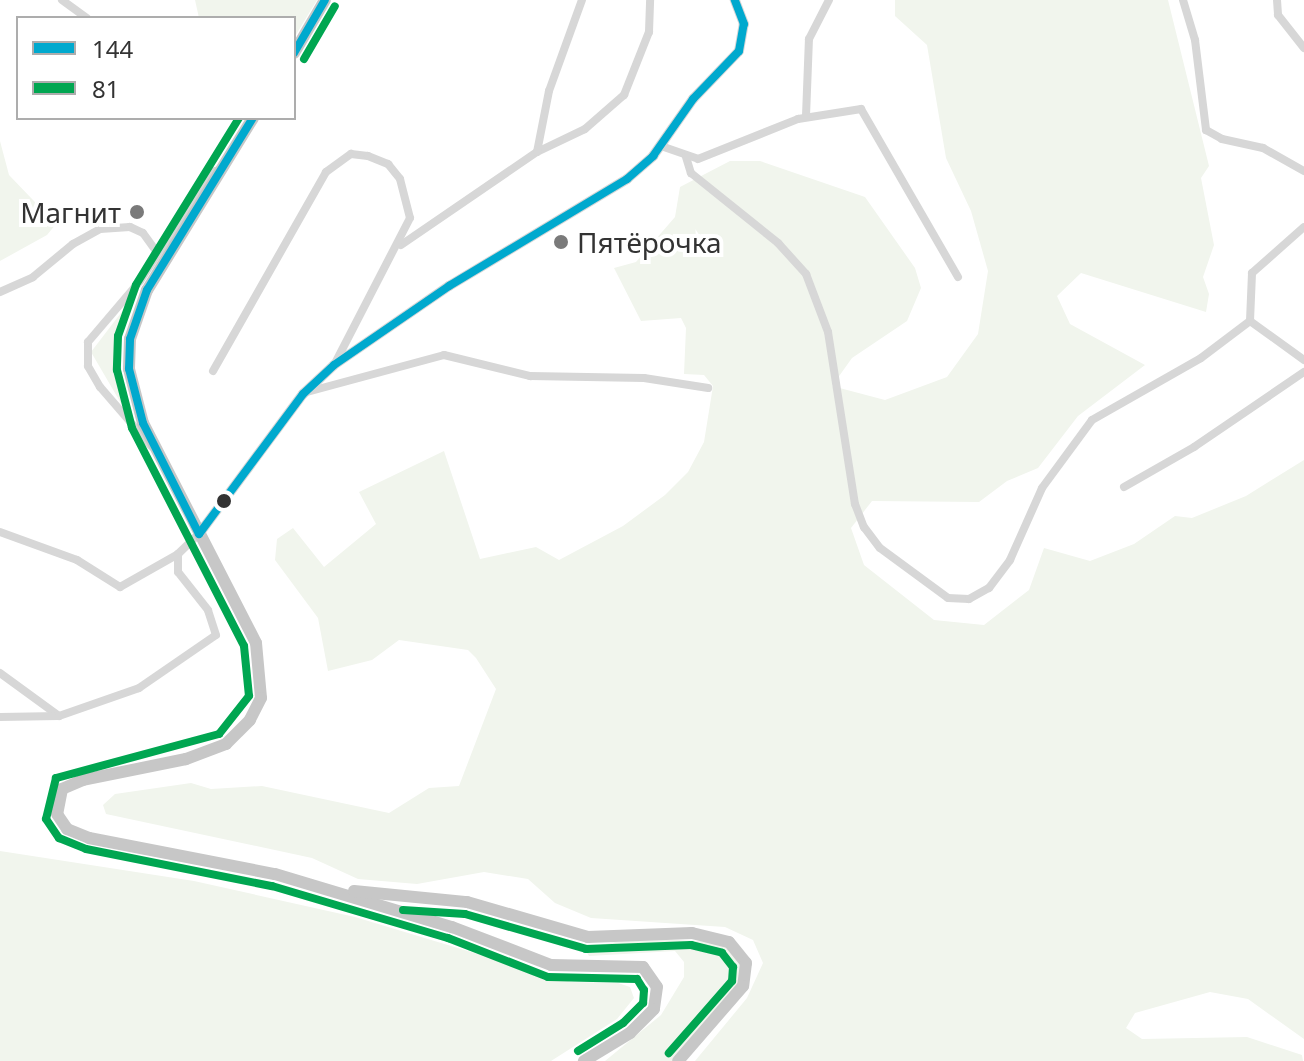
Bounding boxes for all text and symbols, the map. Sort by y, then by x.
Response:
legend [16,16,296,120]
text: 144 [92,32,133,65]
text: 81 [92,72,119,105]
place label: Магнит [20,195,121,229]
marker: Магнит [128,203,146,221]
place label: Пятёрочка [577,225,722,259]
marker: Пятёрочка [552,233,570,251]
unlabelled marker [216,493,232,509]

